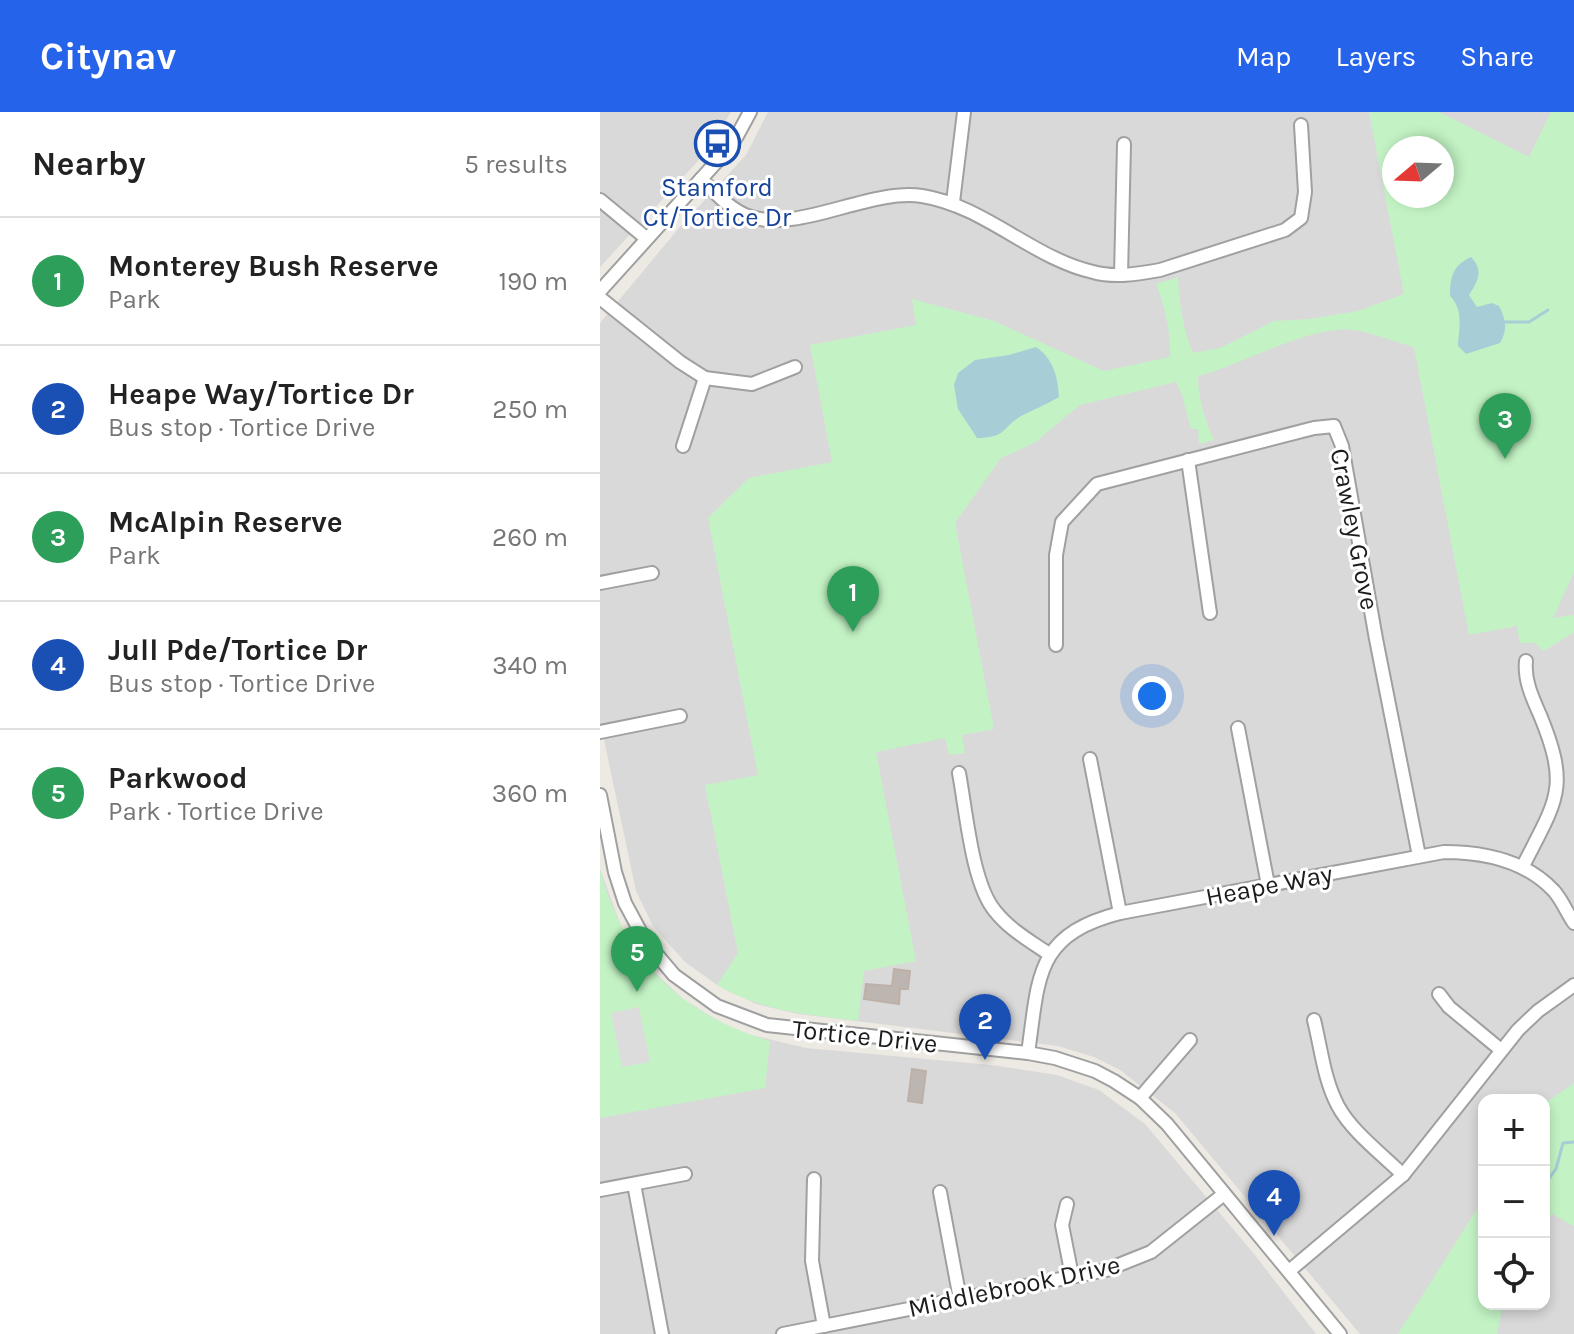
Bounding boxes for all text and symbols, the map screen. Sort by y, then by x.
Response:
text: Citynav [40,34,176,79]
text: Map [1236,40,1291,73]
text: Layers [1335,40,1416,73]
text: Share [1460,40,1534,73]
bus stop icon: Stamford Ct/Tortice Dr [693,120,741,168]
north arrow [1382,136,1454,208]
text: Nearby [32,144,146,184]
text: 5 results [464,149,568,180]
place label: Stamford Ct/Tortice Dr [643,172,792,233]
text: Monterey Bush Reserve [108,248,439,284]
text: 1 [53,266,63,297]
text: 190 m [498,266,568,297]
text: Park [108,284,161,315]
text: Heape Way/Tortice Dr [108,376,414,412]
pin: 3 [1479,393,1531,459]
text: 2 [50,394,66,425]
text: 250 m [492,394,568,425]
text: Bus stop · Tortice Drive [108,412,375,443]
street label: Crawley Grove [1324,446,1385,613]
text: McAlpin Reserve [108,504,343,540]
text: 3 [50,522,66,553]
text: 260 m [492,522,568,553]
text: Park [108,540,161,571]
pin: 1 [827,566,879,632]
text: Jull Pde/Tortice Dr [108,632,367,668]
text: 4 [50,650,66,681]
text: 340 m [492,650,568,681]
text: Bus stop · Tortice Drive [108,668,375,699]
your location [1132,676,1172,716]
text: Parkwood [108,760,248,796]
text: 5 [50,778,66,809]
text: 360 m [492,778,568,809]
text: Park · Tortice Drive [108,796,324,827]
street label: Heape Way [1203,858,1335,913]
pin: 5 [611,926,663,992]
pin: 2 [959,994,1011,1060]
street label: Tortice Drive [791,1013,939,1060]
map controls [1478,1094,1550,1310]
button: + [1478,1094,1550,1166]
button: − [1478,1166,1550,1238]
pin: 4 [1248,1170,1300,1236]
button: locate [1478,1238,1550,1310]
street label: Middlebrook Drive [905,1249,1123,1324]

